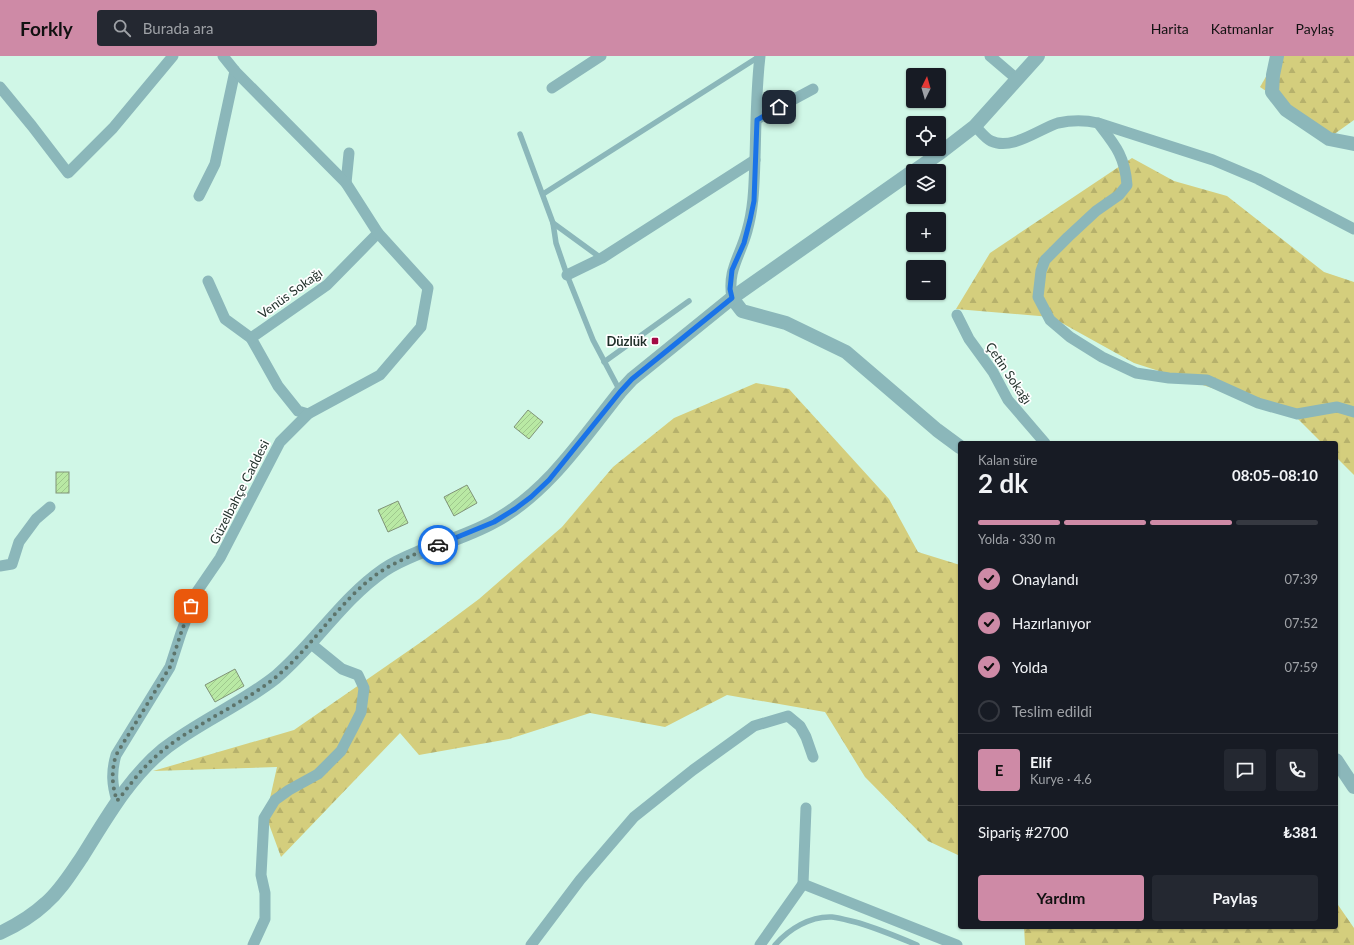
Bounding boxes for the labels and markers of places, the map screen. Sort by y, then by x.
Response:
pin [762,90,796,124]
place label: Düzlük [606,333,647,349]
marker: Düzlük [650,336,660,346]
pin [174,589,208,623]

